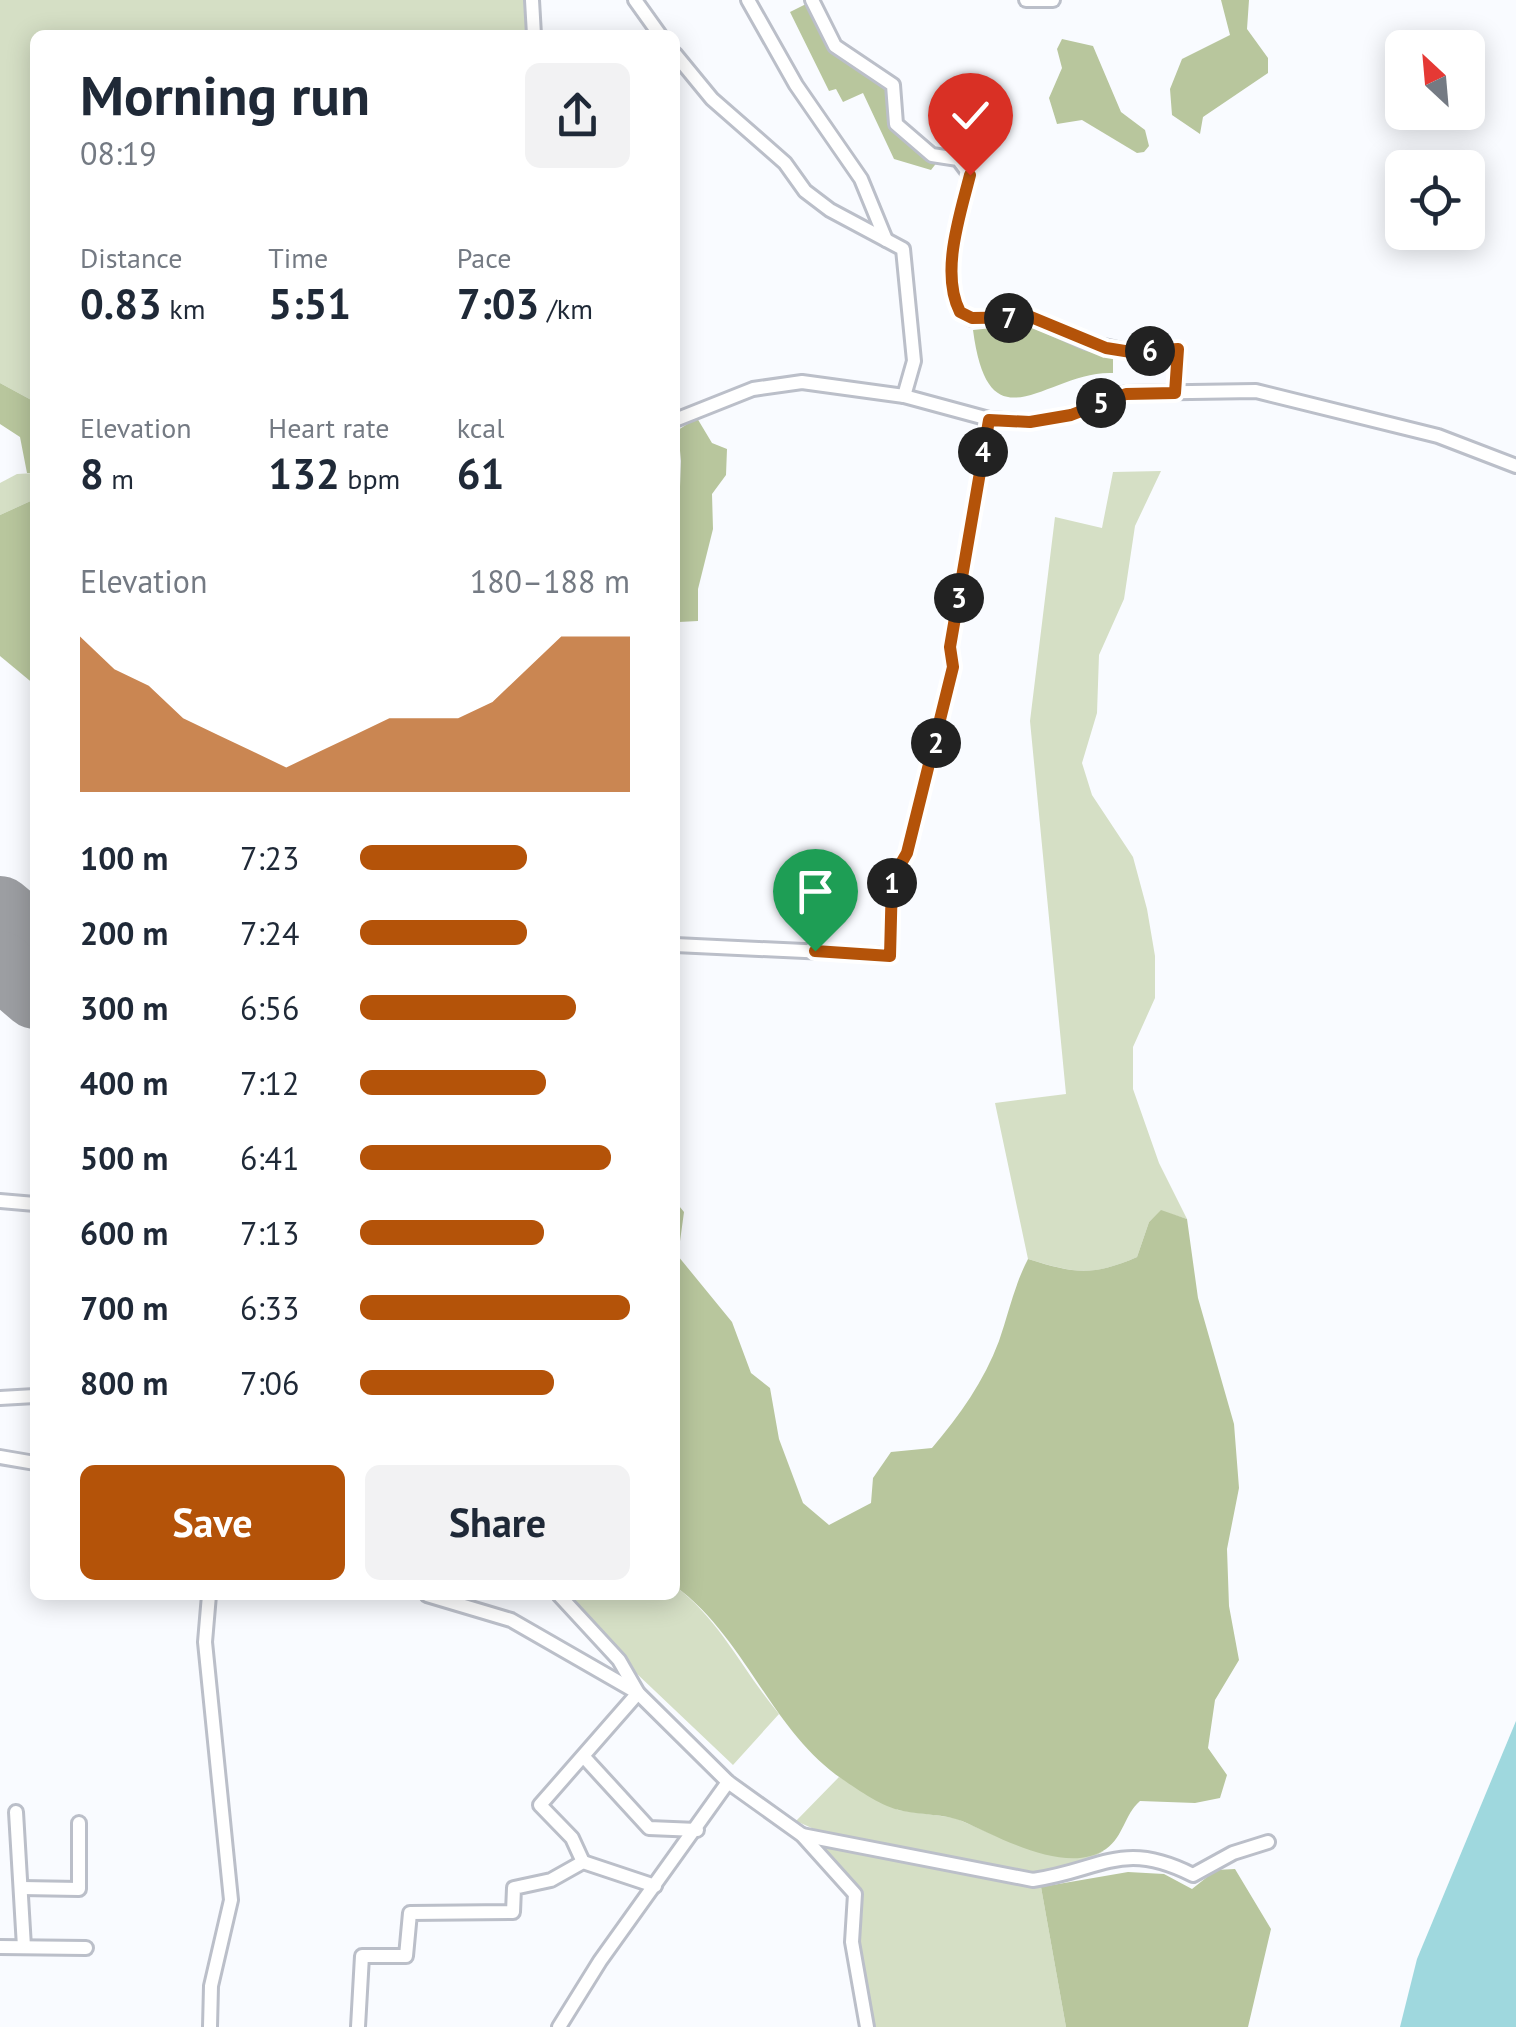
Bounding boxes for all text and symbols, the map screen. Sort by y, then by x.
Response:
north arrow [1385,30,1485,130]
map controls [1385,30,1485,250]
text: Morning run [80,59,370,130]
button: share [525,63,630,168]
pin [928,73,1013,176]
icon: check [943,88,998,143]
text: 08:19 [80,132,157,174]
button: locate [1385,150,1485,250]
text: Distance [80,239,183,276]
text: Time [268,239,328,276]
text: Pace [457,239,511,276]
text: 0.83 [80,276,162,331]
text: 5:51 [268,276,351,331]
text: 7:03 [457,276,539,331]
text: km [162,290,205,327]
text: /km [539,290,593,327]
pin: 7 [984,293,1034,343]
text: 7 [1001,299,1017,336]
pin: 6 [1125,326,1175,376]
text: 6 [1142,332,1158,369]
pin: 5 [1076,378,1126,428]
text: 5 [1093,384,1109,421]
text: Elevation [80,409,192,446]
text: Heart rate [268,409,389,446]
text: kcal [457,409,504,446]
pin: 4 [958,427,1008,477]
text: 4 [975,433,991,470]
text: 8 [80,446,104,501]
text: 132 [268,446,340,501]
text: 61 [457,446,504,501]
text: m [104,460,134,497]
text: bpm [340,460,400,497]
text: Elevation [80,560,207,602]
text: 180–188 m [470,560,630,602]
pin: 3 [934,573,984,623]
text: 3 [951,579,967,616]
pin: 2 [911,718,961,768]
text: 2 [928,724,944,761]
text: 100 m [80,837,168,879]
text: 7:23 [240,837,299,879]
pin [773,849,858,952]
pin: 1 [867,858,917,908]
icon: arrive [788,864,843,919]
text: 1 [884,864,900,901]
text: 200 m [80,912,168,954]
text: 7:24 [240,912,299,954]
text: 300 m [80,987,168,1029]
text: 6:56 [240,987,299,1029]
text: 400 m [80,1062,168,1104]
text: 7:12 [240,1062,299,1104]
text: 500 m [80,1137,168,1179]
text: 6:41 [240,1137,299,1179]
text: 600 m [80,1212,168,1254]
text: 7:13 [240,1212,299,1254]
text: 700 m [80,1287,168,1329]
text: 6:33 [240,1287,299,1329]
text: 800 m [80,1362,168,1404]
text: 7:06 [240,1362,299,1404]
button: Save [80,1465,345,1580]
button: Share [365,1465,630,1580]

